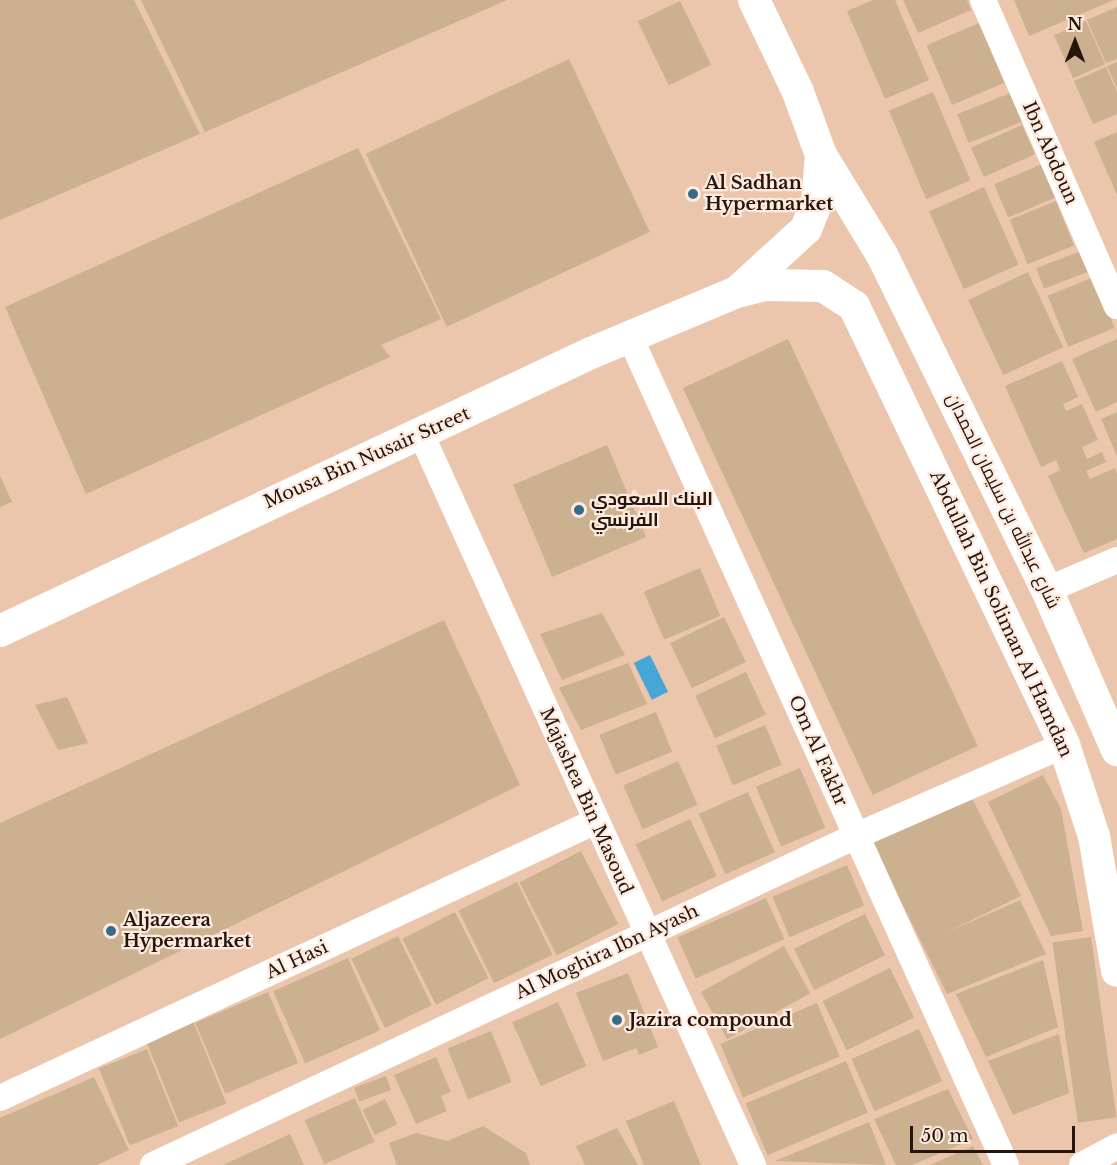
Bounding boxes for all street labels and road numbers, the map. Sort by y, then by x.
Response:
street label: Ibn Abdoun [1018,98,1082,208]
street label: شارع عبدالله بن سليمان الحمدان [941,390,1065,612]
street label: Mousa Bin Nusair Street [260,403,474,513]
street label: Abdullah Bin Soliman Al Hamdan [925,467,1077,761]
street label: Om Al Fakhr [784,692,852,810]
street label: Majashea Bin Masoud [535,704,637,898]
street label: Al Moghira Ibn Ayash [512,900,702,1004]
street label: Al Hasi [263,936,331,984]

